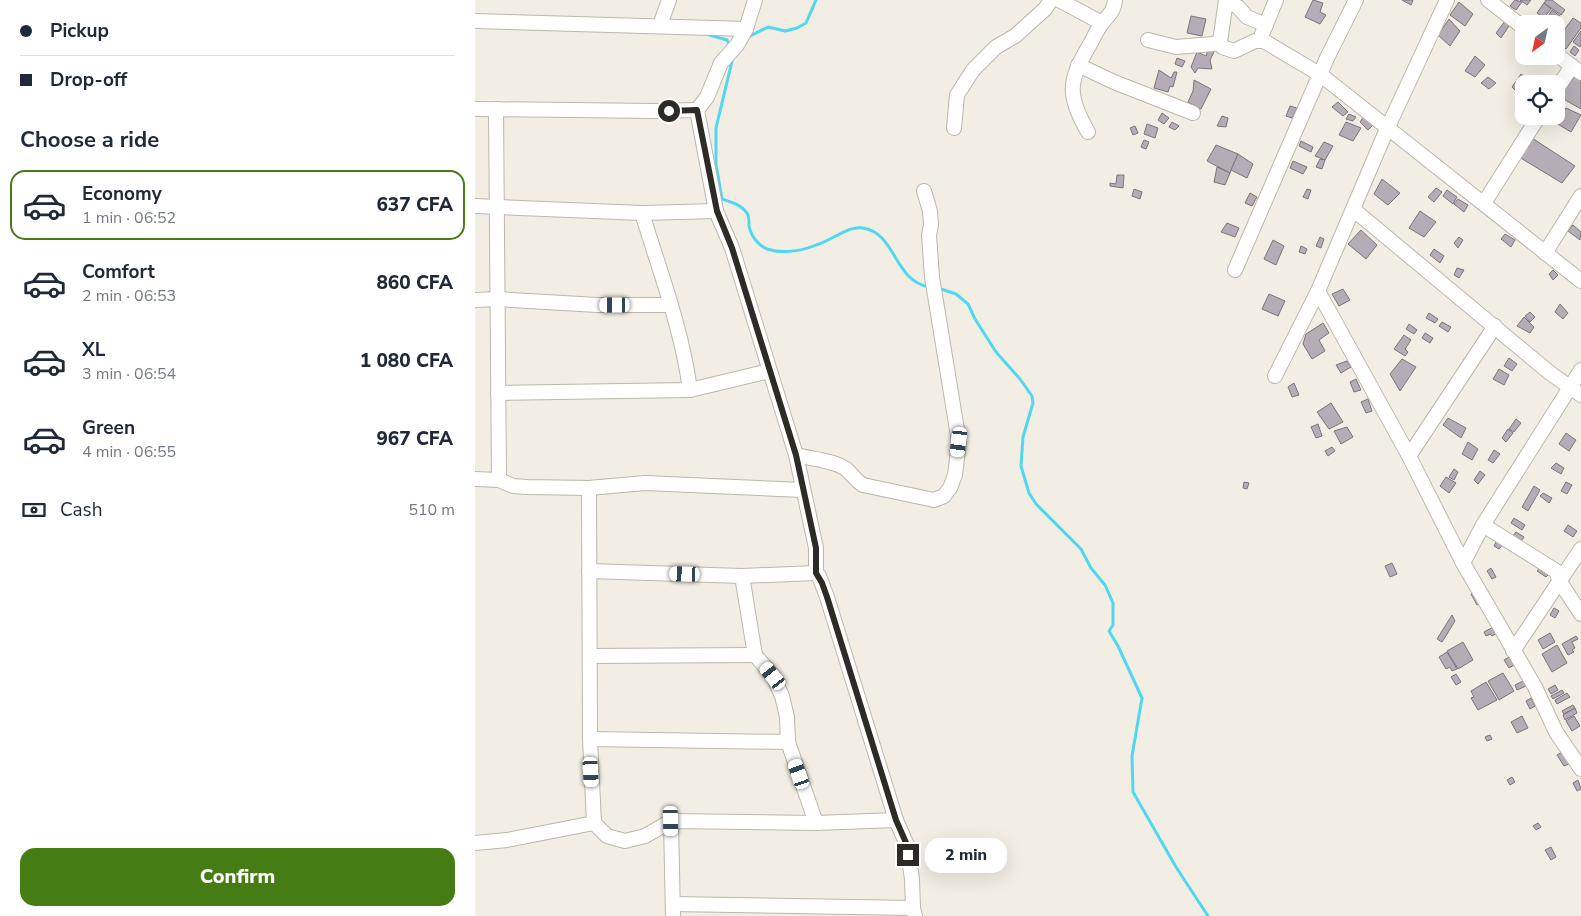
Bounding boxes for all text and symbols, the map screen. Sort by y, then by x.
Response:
north arrow [1515,15,1565,65]
map controls [1515,15,1565,125]
text: Pickup [50,18,109,44]
text: Drop-off [50,67,127,93]
button: locate [1515,75,1565,125]
route start [658,100,680,122]
text: Choose a ride [20,125,159,155]
text: Economy [82,181,162,207]
icon: car [22,183,67,228]
text: 637 CFA [376,192,453,218]
text: 1 min · 06:52 [82,207,176,229]
text: Comfort [82,259,155,285]
icon: car [22,261,67,306]
text: 860 CFA [376,270,453,296]
text: 2 min · 06:53 [82,285,176,307]
car [600,298,630,313]
text: XL [82,337,105,363]
icon: car [22,339,67,384]
text: 1 080 CFA [360,348,453,374]
text: 3 min · 06:54 [82,363,176,385]
text: Green [82,415,135,441]
icon: car [22,417,67,462]
text: 967 CFA [376,426,453,452]
car [949,426,968,458]
text: 4 min · 06:55 [82,441,176,463]
icon: cash [20,496,48,524]
text: Cash [60,497,102,523]
text: 510 m [408,499,455,521]
car [669,566,700,582]
car [757,660,788,692]
car [582,757,599,787]
car [787,757,810,791]
car [663,806,678,836]
callout: 2 min [925,838,1008,872]
route end [897,844,919,866]
text: 2 min [945,844,987,866]
button: Confirm [20,848,455,906]

